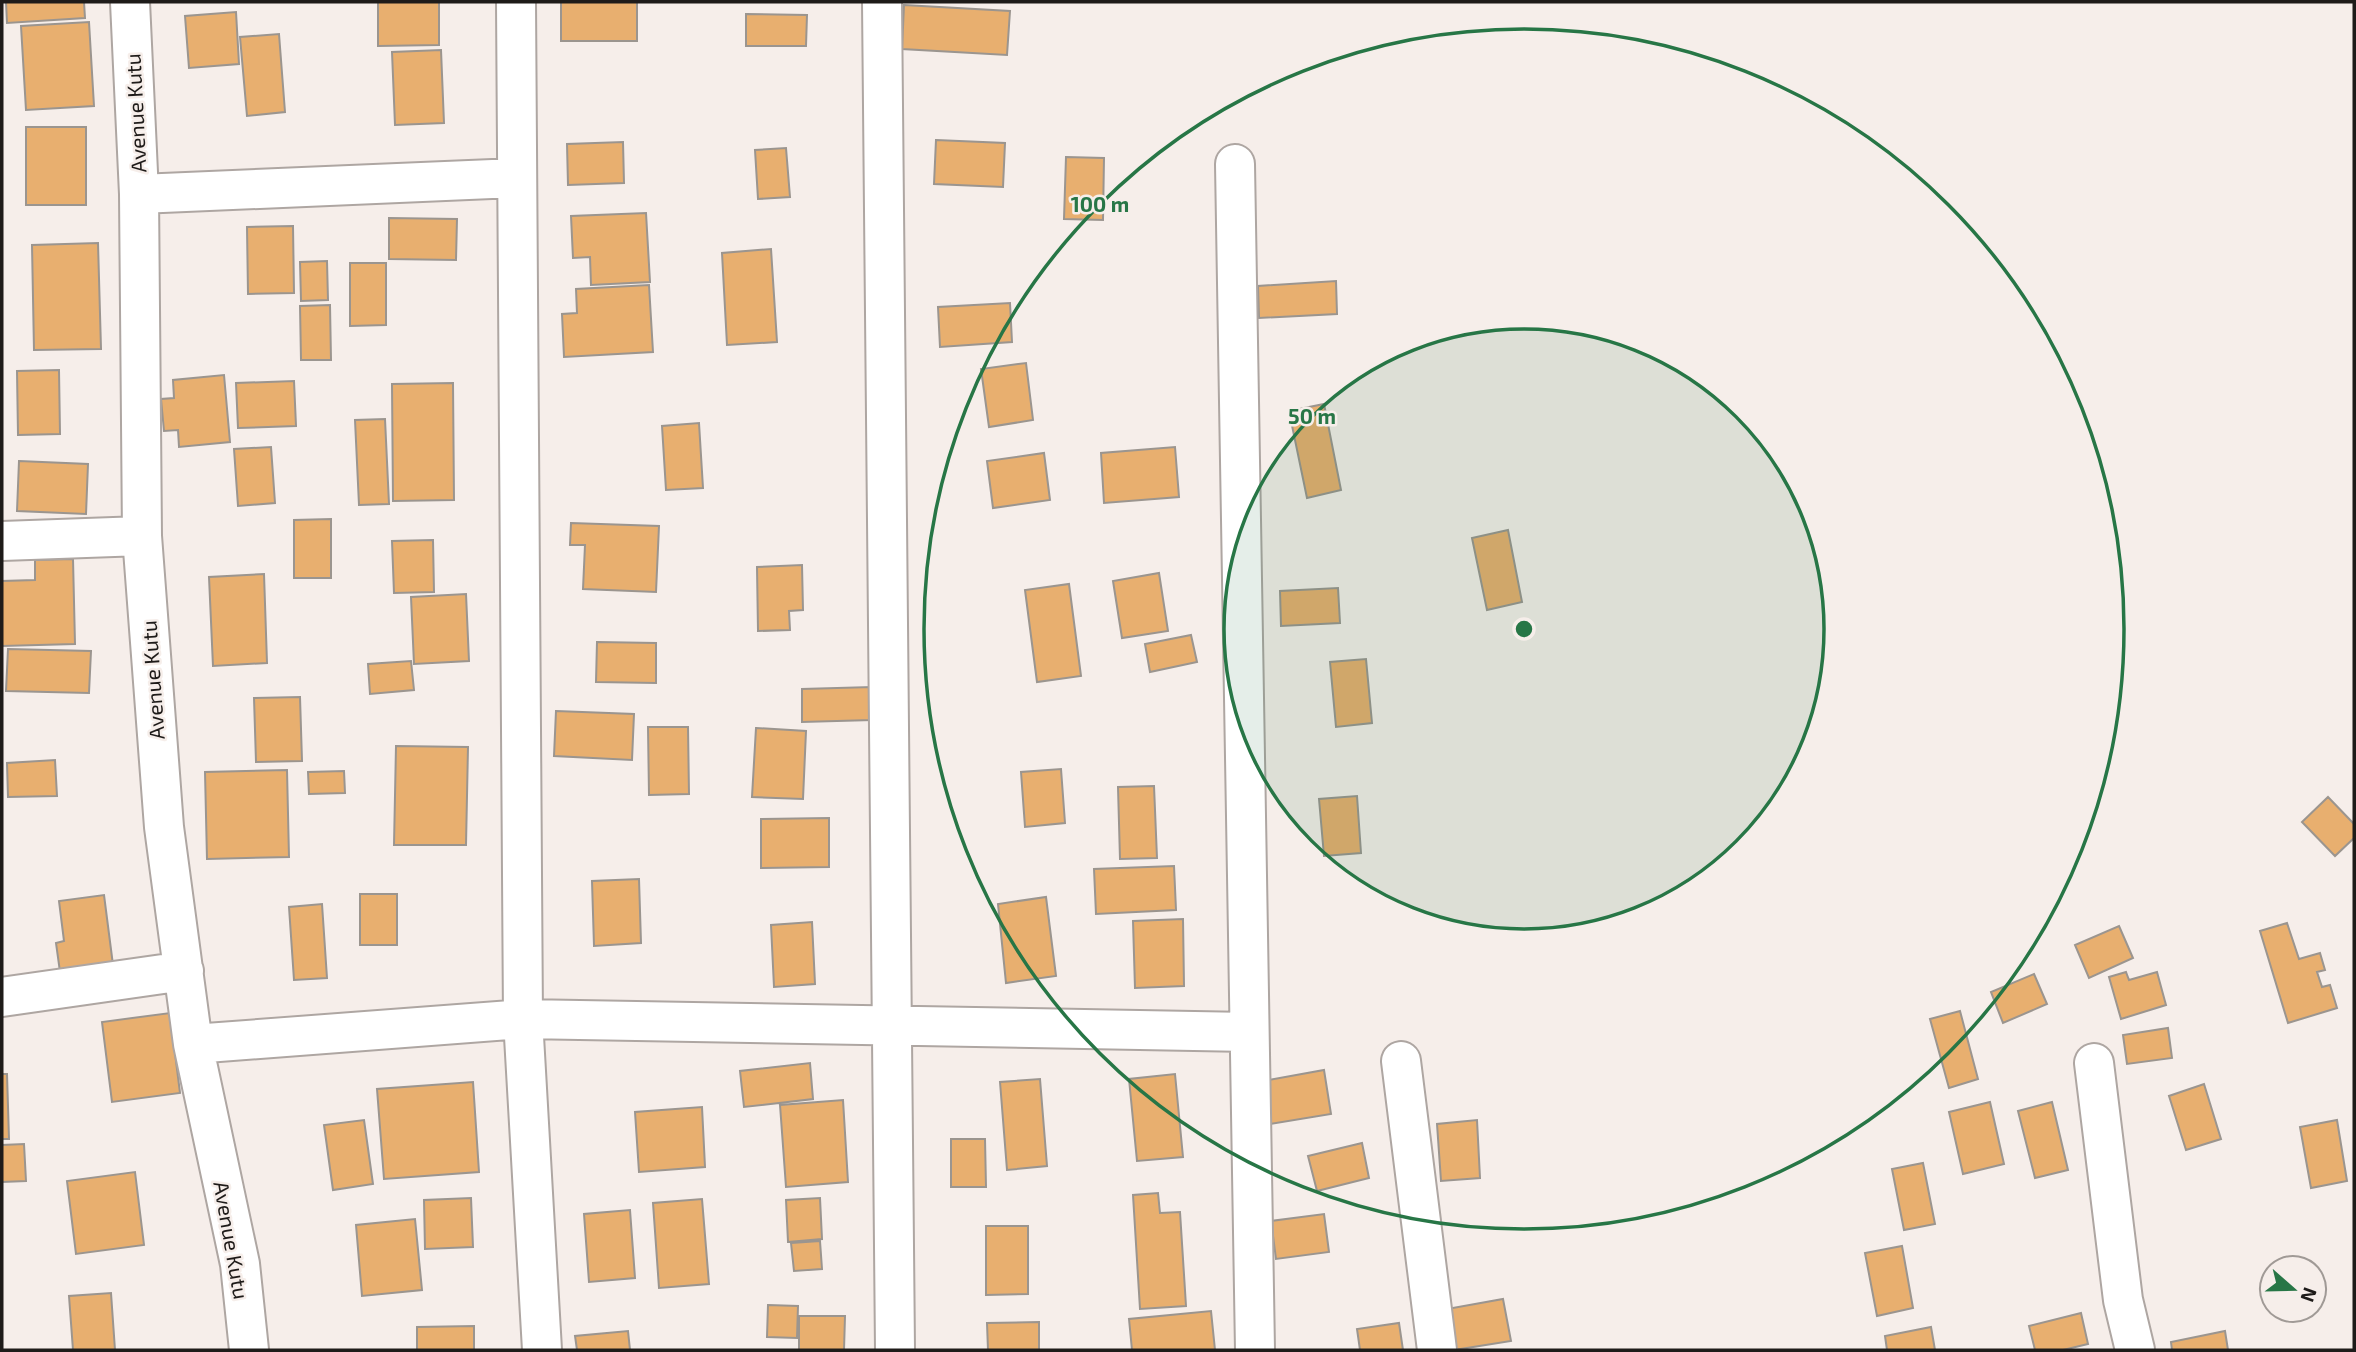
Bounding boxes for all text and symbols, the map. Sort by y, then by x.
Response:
street label: Avenue Kutu [119,53,151,173]
text: 100 m [1071,191,1129,216]
text: 50 m [1288,403,1336,428]
centre of rings [1512,617,1536,641]
street label: Avenue Kutu [135,620,169,740]
street label: Avenue Kutu [209,1179,255,1301]
north arrow [2258,1254,2328,1324]
text: N [2296,1285,2323,1305]

